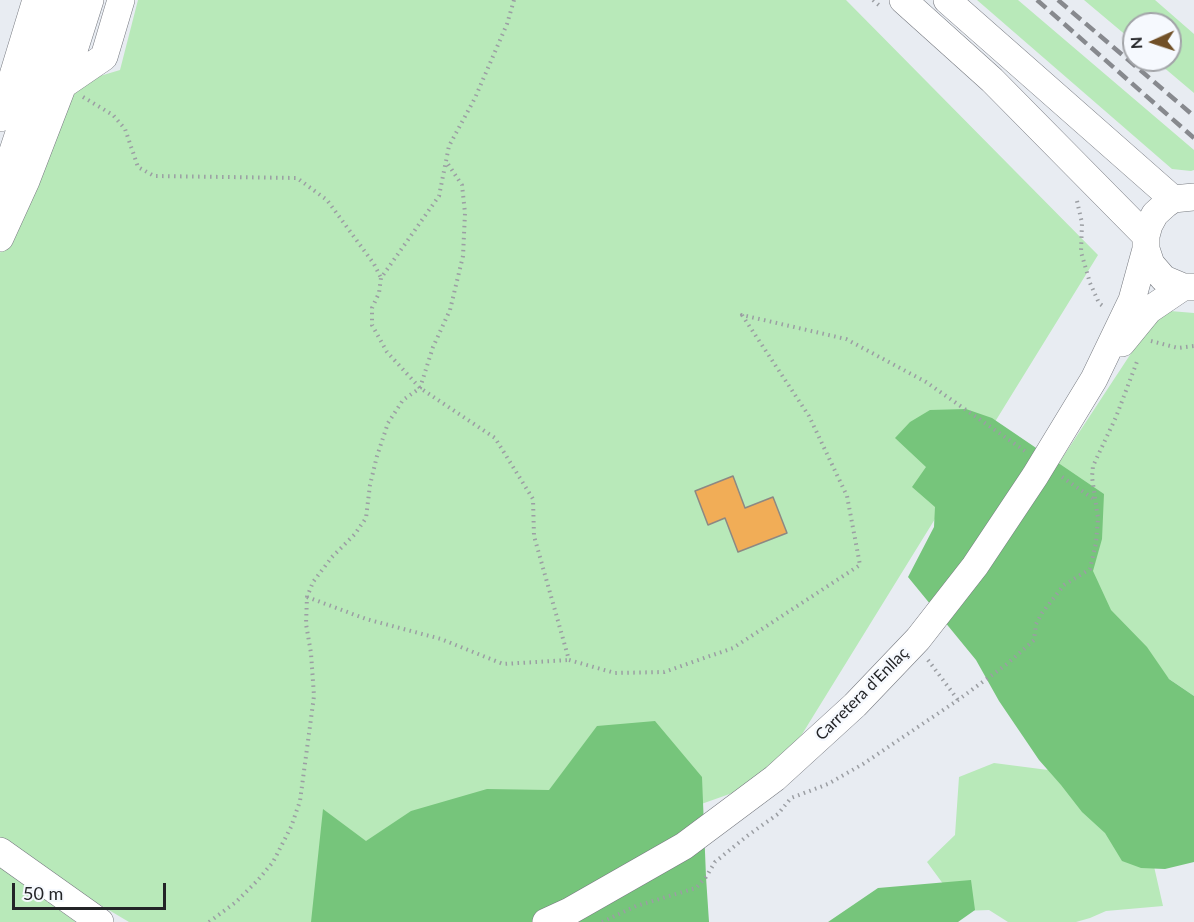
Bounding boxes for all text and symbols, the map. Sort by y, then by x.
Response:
north arrow [1122,12,1182,72]
text: N [1126,36,1145,50]
street label: Carretera d'Enllaç [812,644,912,744]
scale bar [15,871,170,909]
text: 50 m [23,882,63,904]

